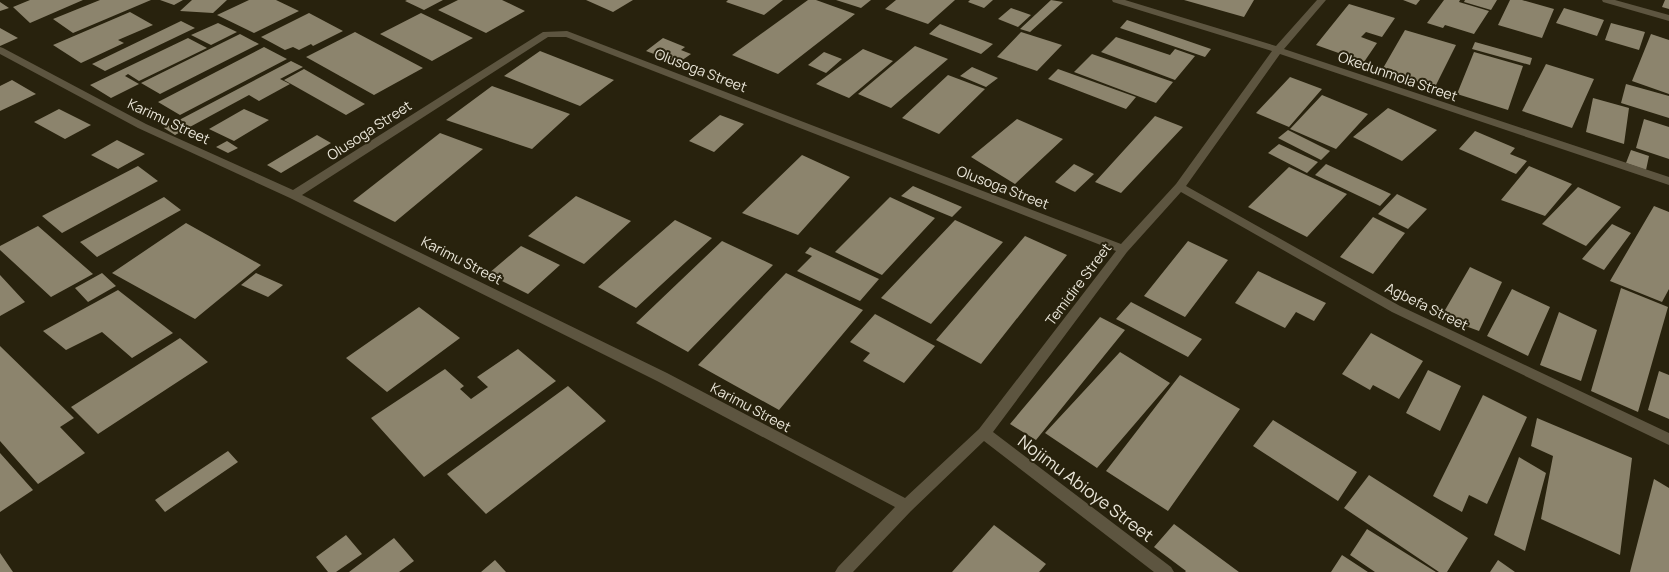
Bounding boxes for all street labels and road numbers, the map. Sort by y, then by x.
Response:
street label: Olusoga Street [652,44,750,96]
street label: Okedunmola Street [1336,47,1461,105]
street label: Karimu Street [125,94,213,148]
street label: Olusoga Street [323,95,415,164]
street label: Olusoga Street [954,161,1052,213]
street label: Karimu Street [418,231,506,289]
street label: Temidire Street [1041,238,1116,329]
street label: Agbefa Street [1382,278,1472,334]
street label: Karimu Street [707,378,795,436]
street label: Nojimu Abioye Street [1013,429,1159,547]

